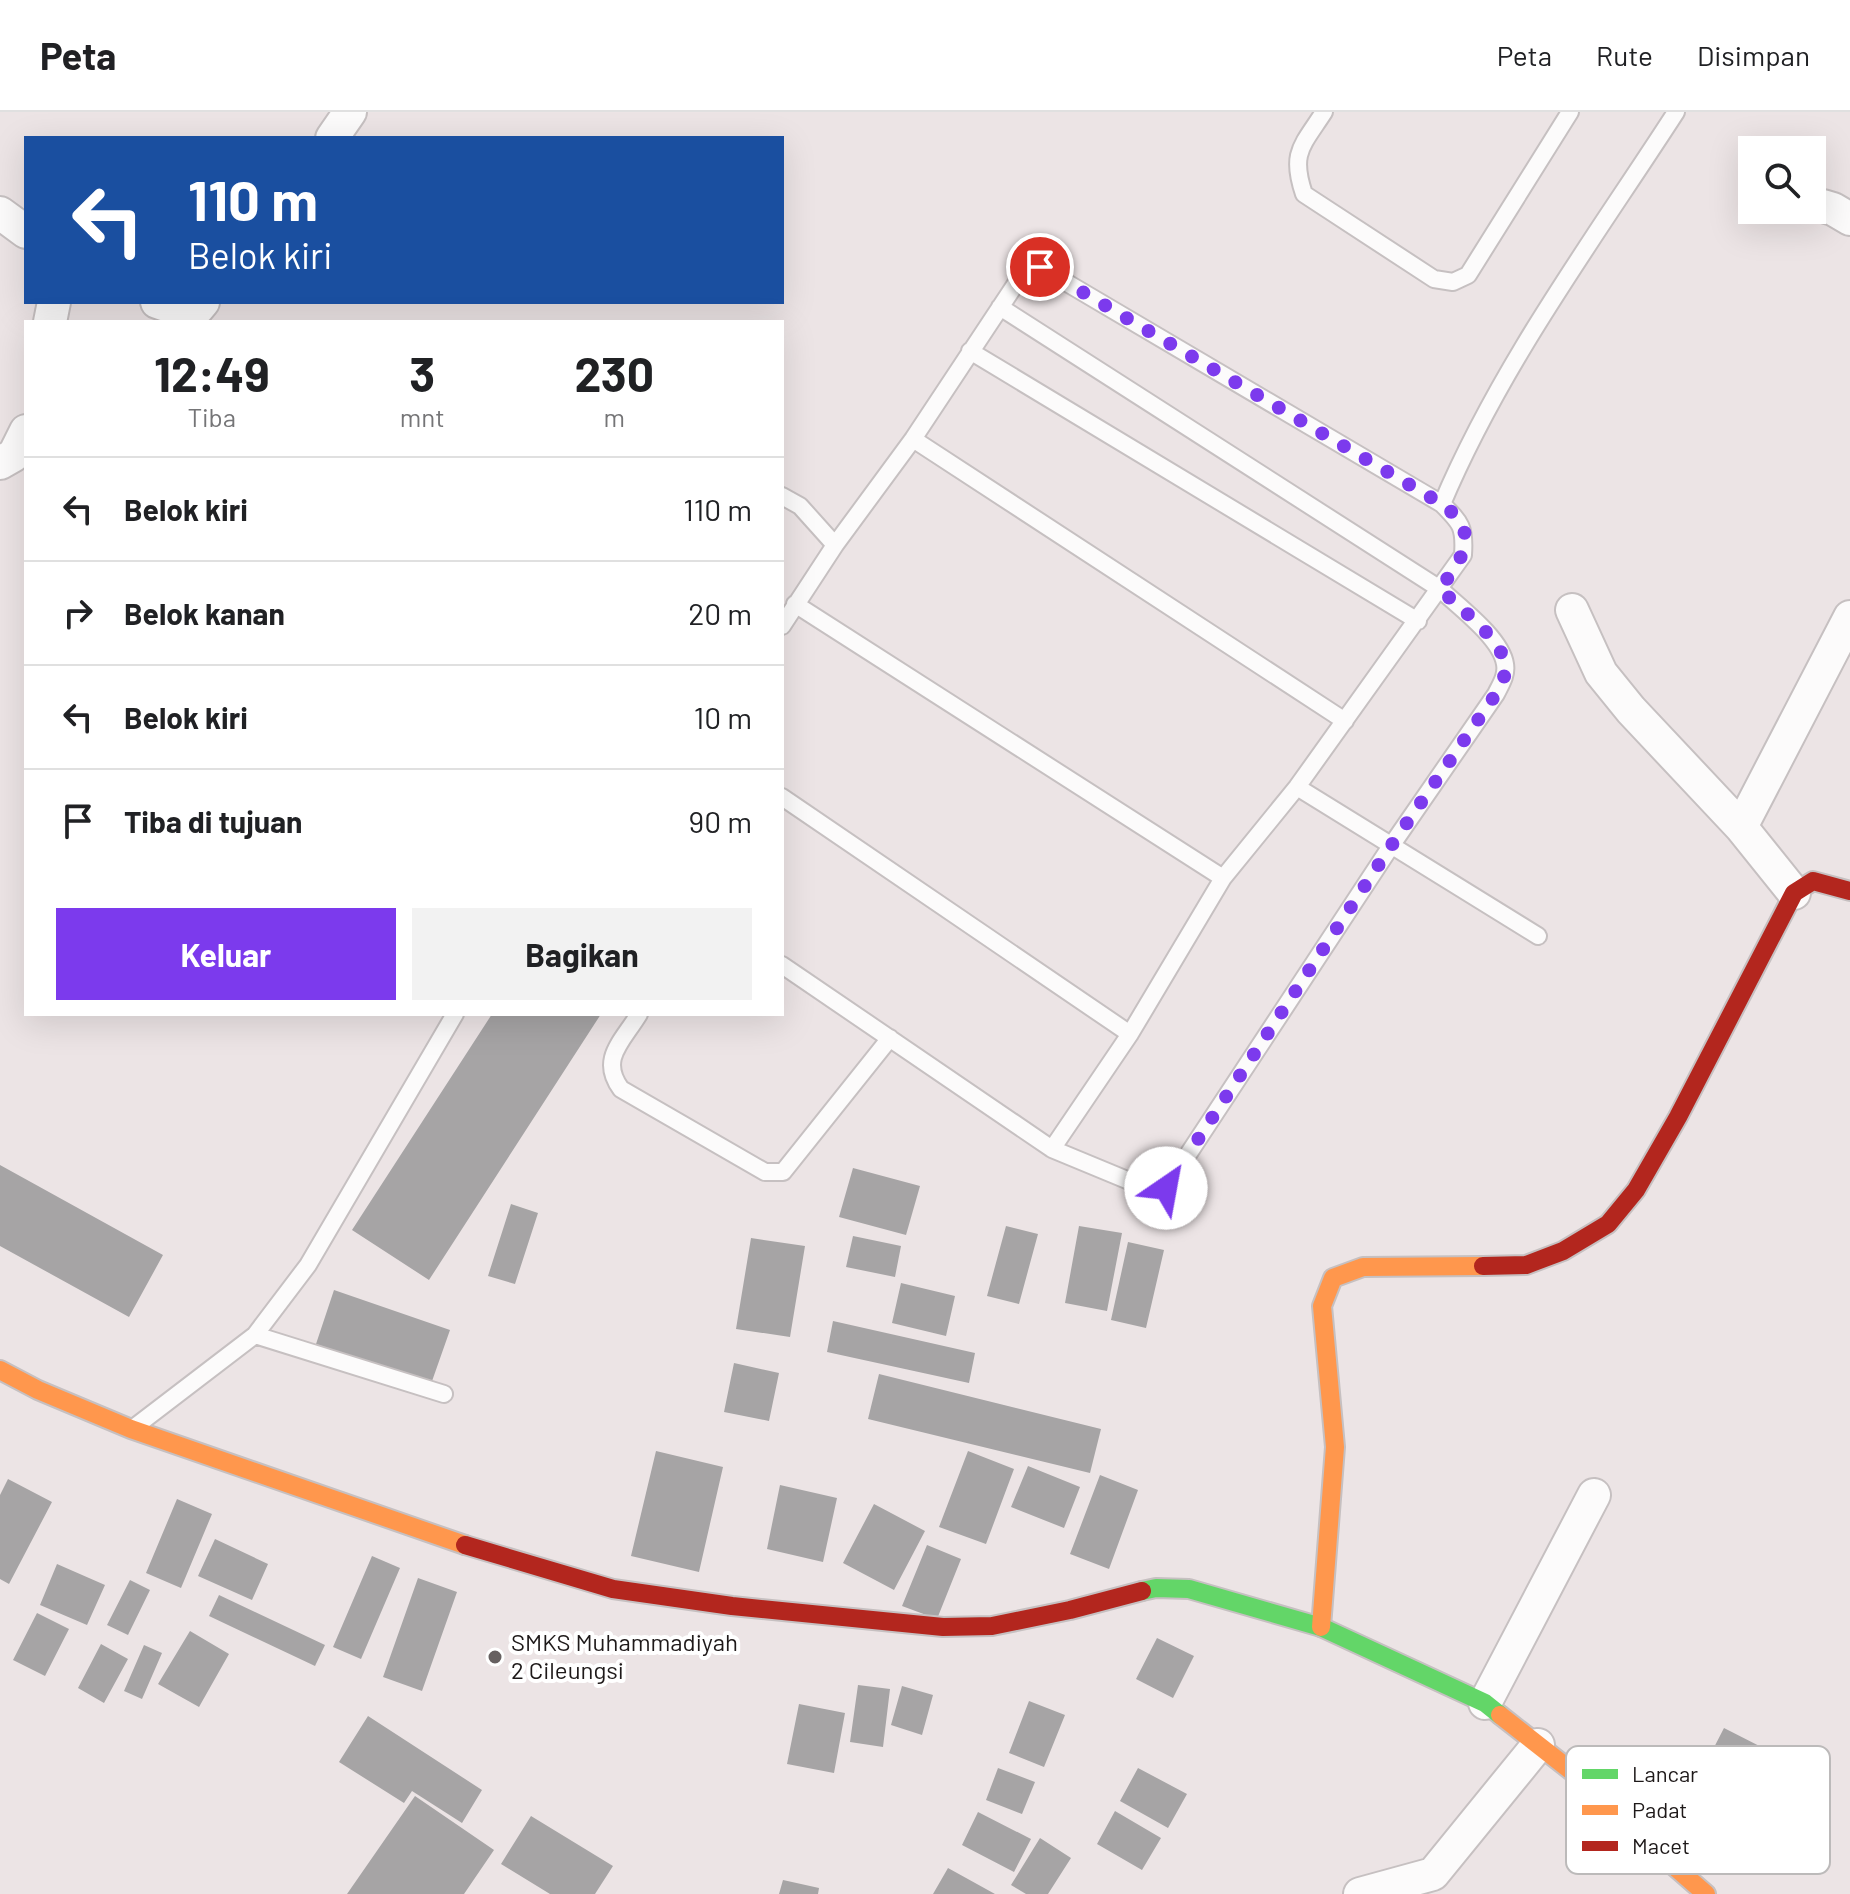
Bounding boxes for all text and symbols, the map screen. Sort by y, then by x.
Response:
text: Peta [40,32,116,78]
text: Peta [1497,38,1552,72]
text: Rute [1596,38,1653,72]
text: Disimpan [1697,38,1810,72]
map controls [1738,136,1826,224]
button: search [1738,136,1826,224]
text: 110 m [188,165,318,232]
icon: left [56,168,160,272]
text: Belok kiri [188,233,332,276]
pin [1006,233,1074,301]
icon: arrive [1018,245,1062,289]
text: 12:49 [154,344,270,402]
text: 3 [409,344,435,402]
text: 230 [575,344,654,402]
text: Tiba [188,401,236,432]
text: mnt [400,401,445,432]
text: m [604,401,625,432]
icon: left [56,487,100,531]
text: Belok kiri [124,491,248,527]
text: 110 m [683,491,752,527]
icon: right [56,591,100,635]
text: Belok kanan [124,595,285,631]
text: 20 m [688,595,752,631]
icon: left [56,695,100,739]
text: Belok kiri [124,699,248,735]
text: 10 m [694,699,752,735]
icon: arrive [56,799,100,843]
text: Tiba di tujuan [124,803,302,839]
text: 90 m [689,803,752,839]
button: Keluar [56,908,396,1000]
button: Bagikan [412,908,752,1000]
position arrow [1124,1146,1208,1230]
place label: SMKS Muhammadiyah 2 Cileungsi [511,1627,738,1684]
marker: SMKS Muhammadiyah 2 Cileungsi [486,1648,504,1666]
legend [1566,1746,1830,1874]
text: Lancar [1632,1760,1698,1786]
text: Padat [1632,1796,1687,1822]
text: Macet [1632,1832,1690,1858]

